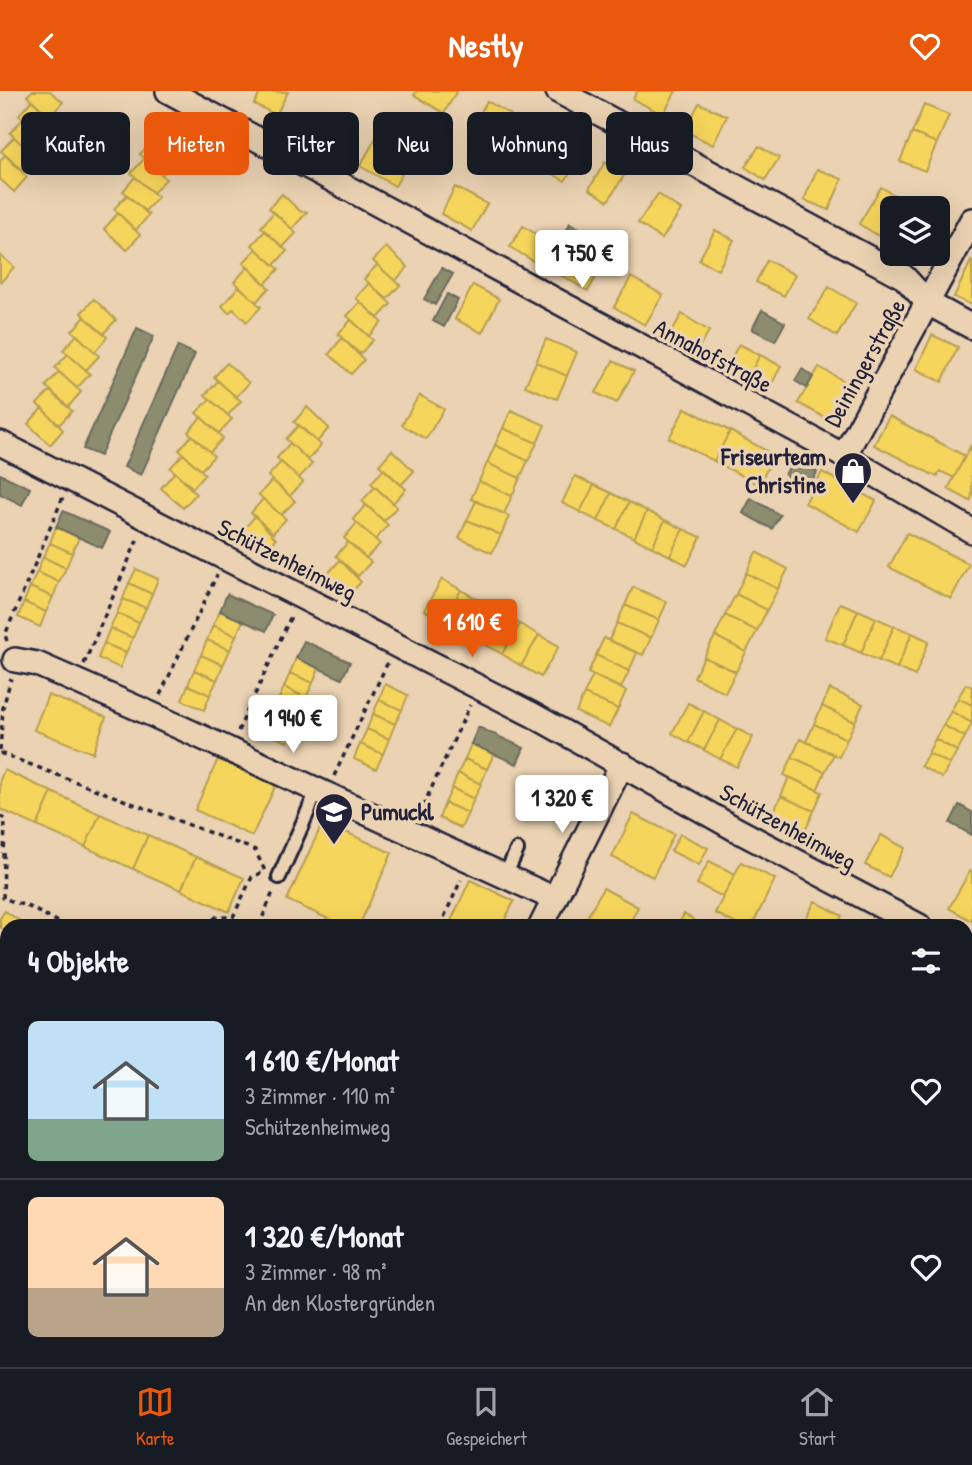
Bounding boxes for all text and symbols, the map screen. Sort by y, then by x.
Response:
text: Nestly [448,24,524,67]
icon: back [28,27,66,65]
icon: heart [906,27,944,65]
chip: Kaufen [21,112,130,175]
chip: Mieten [144,112,249,175]
chip: Filter [263,112,359,175]
chip: Neu [373,112,453,175]
chip: Wohnung [467,112,592,175]
chip: Haus [606,112,693,175]
map controls [880,196,950,266]
button: layers [880,196,950,266]
pin: 1 750 € [517,231,647,290]
text: 1 750 € [551,237,613,268]
street label: Deiningerstraße [816,293,913,432]
street label: Annahofstraße [649,311,779,400]
place label: Friseurteam Christine [720,440,826,500]
shop icon: Friseurteam Christine [832,450,874,505]
street label: Schützenheimweg [213,510,362,608]
pin: 1 610 € [407,599,537,659]
text: 1 610 € [443,606,501,637]
pin: 1 940 € [228,695,358,755]
text: 1 940 € [264,702,322,733]
pin: 1 320 € [497,775,627,835]
street label: Schützenheimweg [714,775,863,877]
text: 1 320 € [531,782,593,813]
school or university icon: Pumuckl [313,791,355,846]
place label: Pumuckl [361,795,434,827]
text: 4 Objekte [28,941,129,981]
icon: filters [907,942,945,980]
text: 1 610 €/Monat [245,1040,399,1080]
icon: home [84,1049,168,1133]
icon: heart [907,1072,945,1110]
text: 3 Zimmer · 110 m² [245,1080,395,1111]
text: Schützenheimweg [245,1111,390,1142]
text: 1 320 €/Monat [245,1216,403,1256]
icon: home [84,1225,168,1309]
icon: heart [907,1248,945,1286]
text: 3 Zimmer · 98 m² [245,1256,387,1287]
text: An den Klostergründen [245,1287,435,1318]
tab: Karte [136,1383,175,1451]
tab: Gespeichert [446,1383,527,1451]
tab: Start [798,1383,836,1451]

